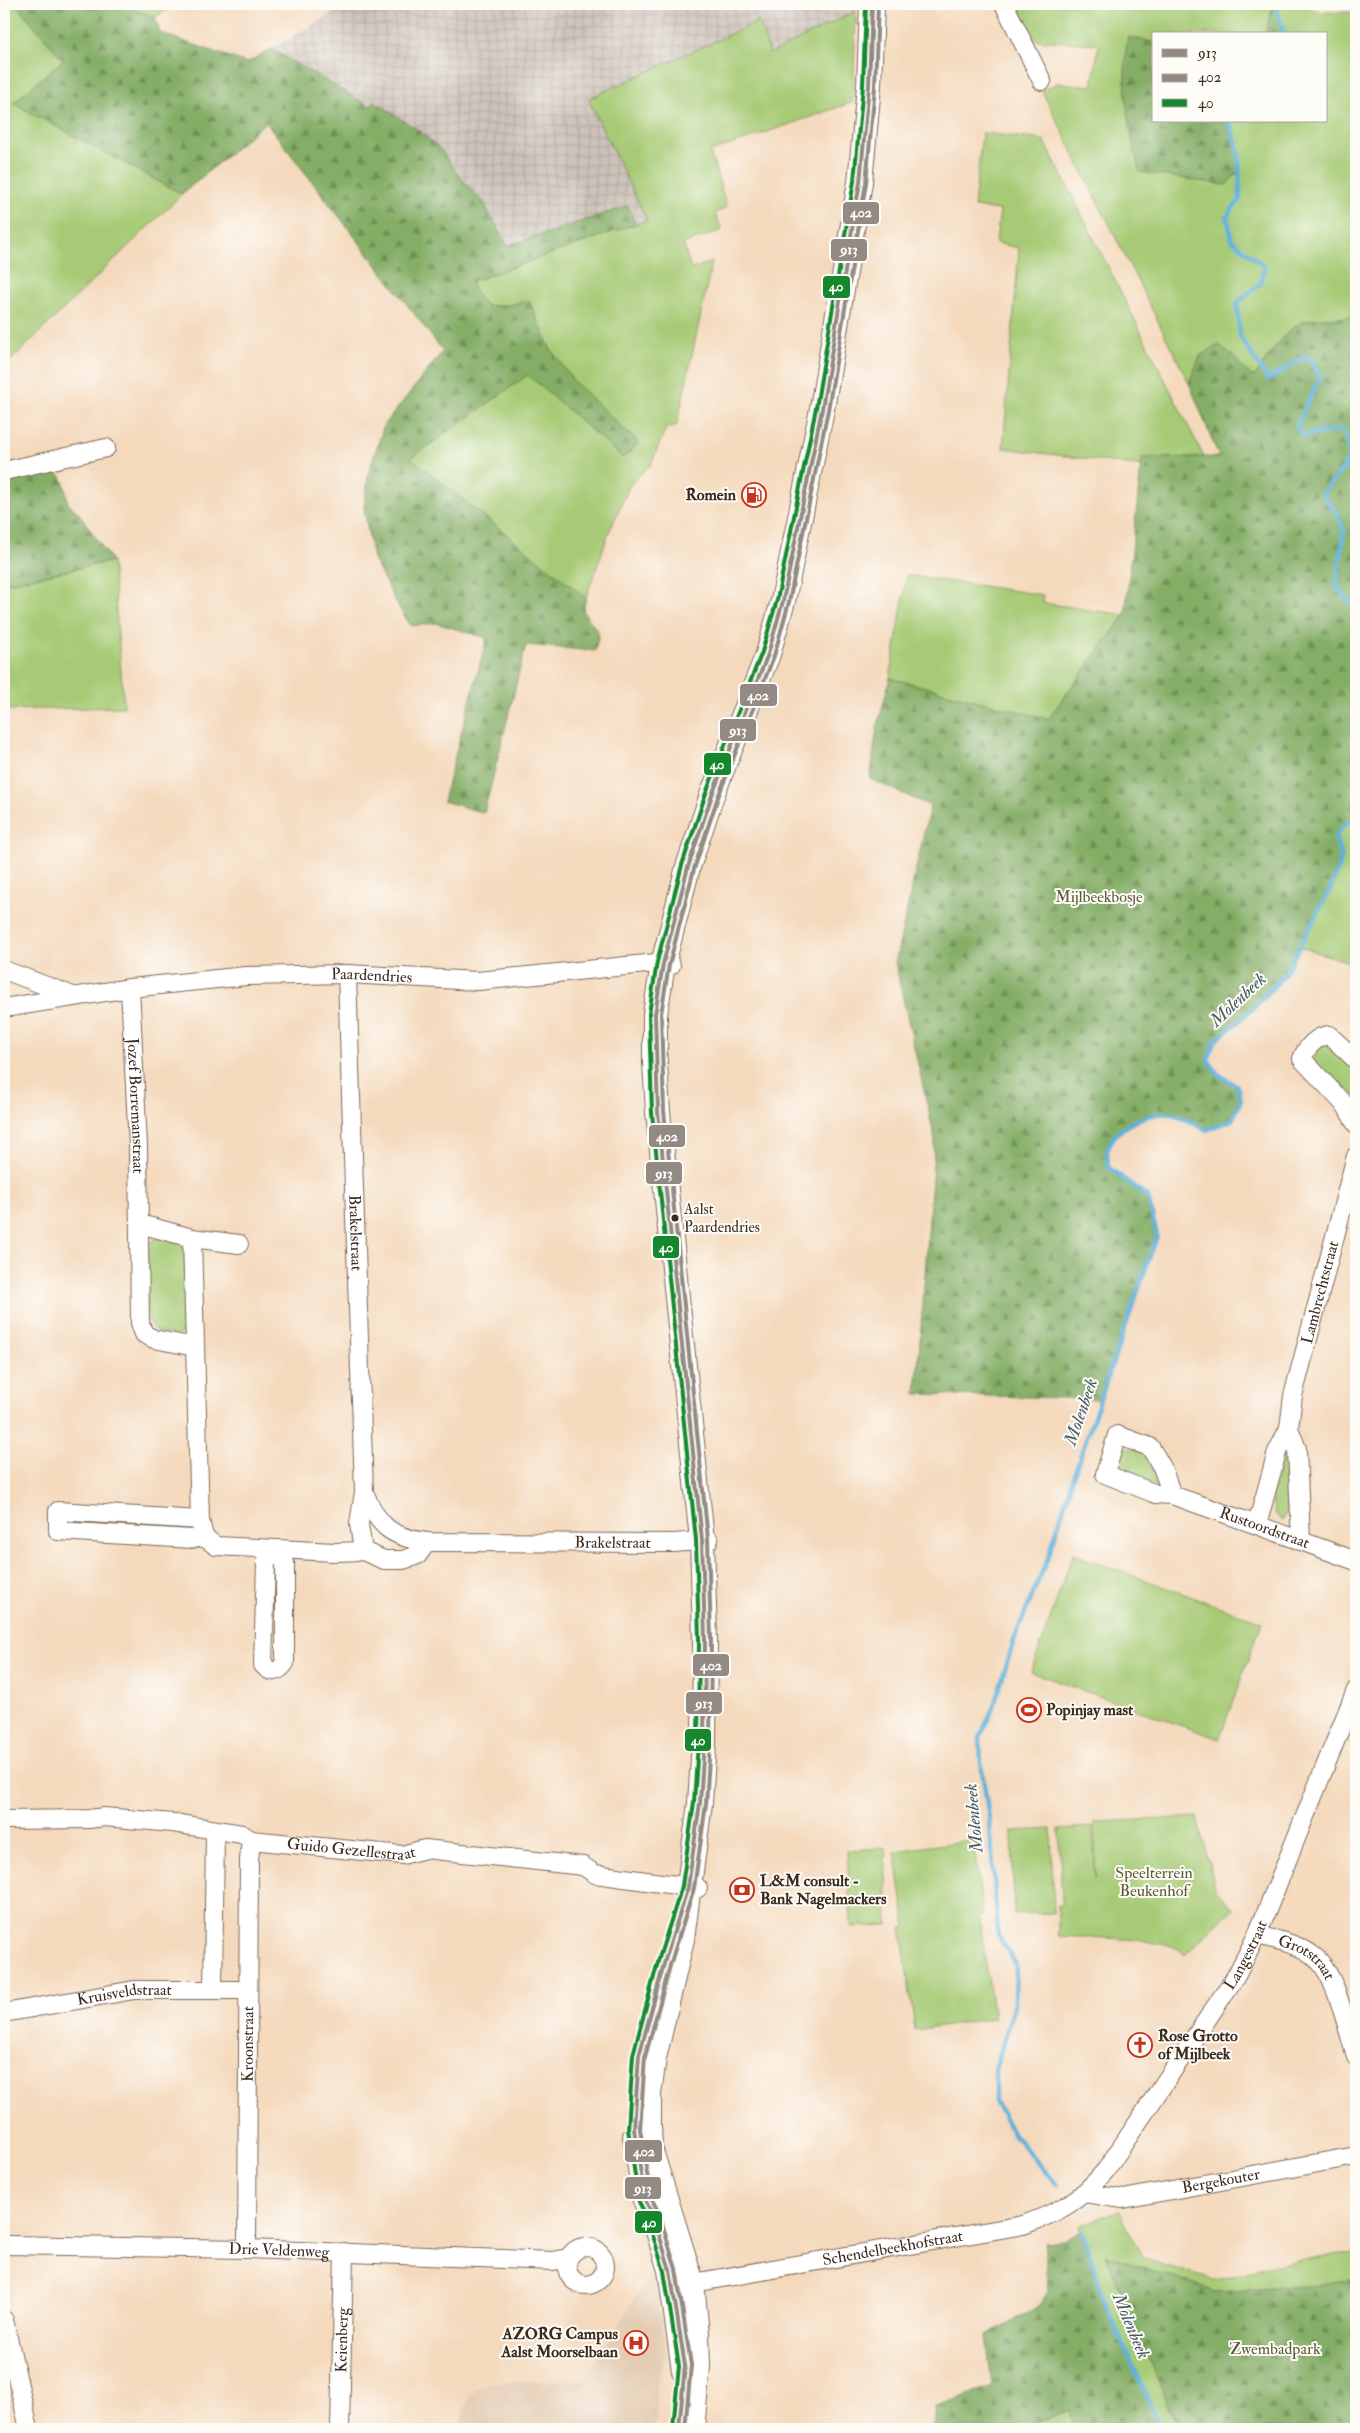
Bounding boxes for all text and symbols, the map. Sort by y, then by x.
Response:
legend [1152,32,1328,122]
text: 913 [1197,44,1217,63]
text: 402 [1198,68,1222,87]
text: 40 [1198,94,1214,113]
line badge: 402 [842,201,880,225]
text: 402 [849,204,872,221]
line badge: 913 [830,238,868,262]
text: 913 [838,241,858,258]
line badge: 40 [822,275,851,299]
text: 40 [828,278,843,295]
fuel station icon: Romein [741,482,767,508]
place label: Romein [685,485,737,505]
line badge: 402 [739,683,778,707]
text: 402 [746,687,769,704]
line badge: 913 [719,718,757,742]
text: 913 [727,722,747,739]
line badge: 40 [703,752,732,776]
text: 40 [709,756,724,773]
park label: Mijlbeekbosje [1055,887,1143,907]
street label: Paardendries [331,964,413,987]
water label: Molenbeek [1204,968,1271,1033]
street label: Jozef Borremanstraat [121,1036,148,1174]
line badge: 402 [648,1124,686,1148]
text: 402 [655,1128,678,1145]
line badge: 913 [645,1161,683,1185]
text: 913 [653,1165,673,1182]
street label: Brakelstraat [344,1194,367,1271]
place label: Aalst Paardendries [683,1200,760,1237]
marker: Aalst Paardendries [670,1213,680,1223]
line badge: 40 [652,1235,680,1259]
text: 40 [658,1239,673,1256]
street label: Lambrechtstraat [1297,1239,1343,1346]
water label: Molenbeek [1059,1376,1103,1449]
street label: Rustoordstraat [1217,1503,1312,1553]
street label: Brakelstraat [575,1533,651,1553]
line badge: 402 [692,1653,730,1677]
text: 402 [699,1657,722,1674]
line badge: 913 [685,1691,723,1715]
text: 913 [693,1695,713,1712]
sports icon: Popinjay mast [1016,1697,1042,1723]
place label: Popinjay mast [1046,1700,1134,1721]
line badge: 40 [684,1728,712,1752]
text: 40 [690,1732,705,1749]
water label: Molenbeek [960,1783,989,1854]
street label: Guido Gezellestraat [286,1834,418,1865]
park label: Speelterrein Beukenhof [1115,1863,1193,1901]
place label: L&M consult - Bank Nagelmackers [760,1871,887,1910]
bank icon: L&M consult - Bank Nagelmackers [729,1877,755,1903]
street label: Langestraat [1219,1917,1272,1994]
street label: Grotstraat [1276,1931,1340,1983]
street label: Kruisveldstraat [75,1980,172,2010]
street label: Kroonstraat [238,2006,258,2082]
place label: Rose Grotto of Mijlbeek [1158,2026,1238,2064]
church icon: Rose Grotto of Mijlbeek [1127,2032,1153,2058]
line badge: 402 [624,2139,663,2163]
text: 402 [632,2143,655,2160]
street label: Bergekouter [1180,2164,1261,2198]
line badge: 913 [624,2176,662,2200]
text: 913 [632,2180,652,2197]
line badge: 40 [634,2210,663,2234]
text: 40 [641,2214,656,2231]
street label: Schendelbeekhofstraat [821,2226,965,2270]
street label: Drie Veldenweg [228,2239,331,2262]
water label: Molenbeek [1106,2289,1155,2362]
street label: Keienberg [331,2306,353,2373]
place label: AZORG Campus Aalst Moorselbaan [500,2324,619,2362]
hospital icon: AZORG Campus Aalst Moorselbaan [623,2330,649,2356]
park label: Zwembadpark [1229,2339,1321,2360]

